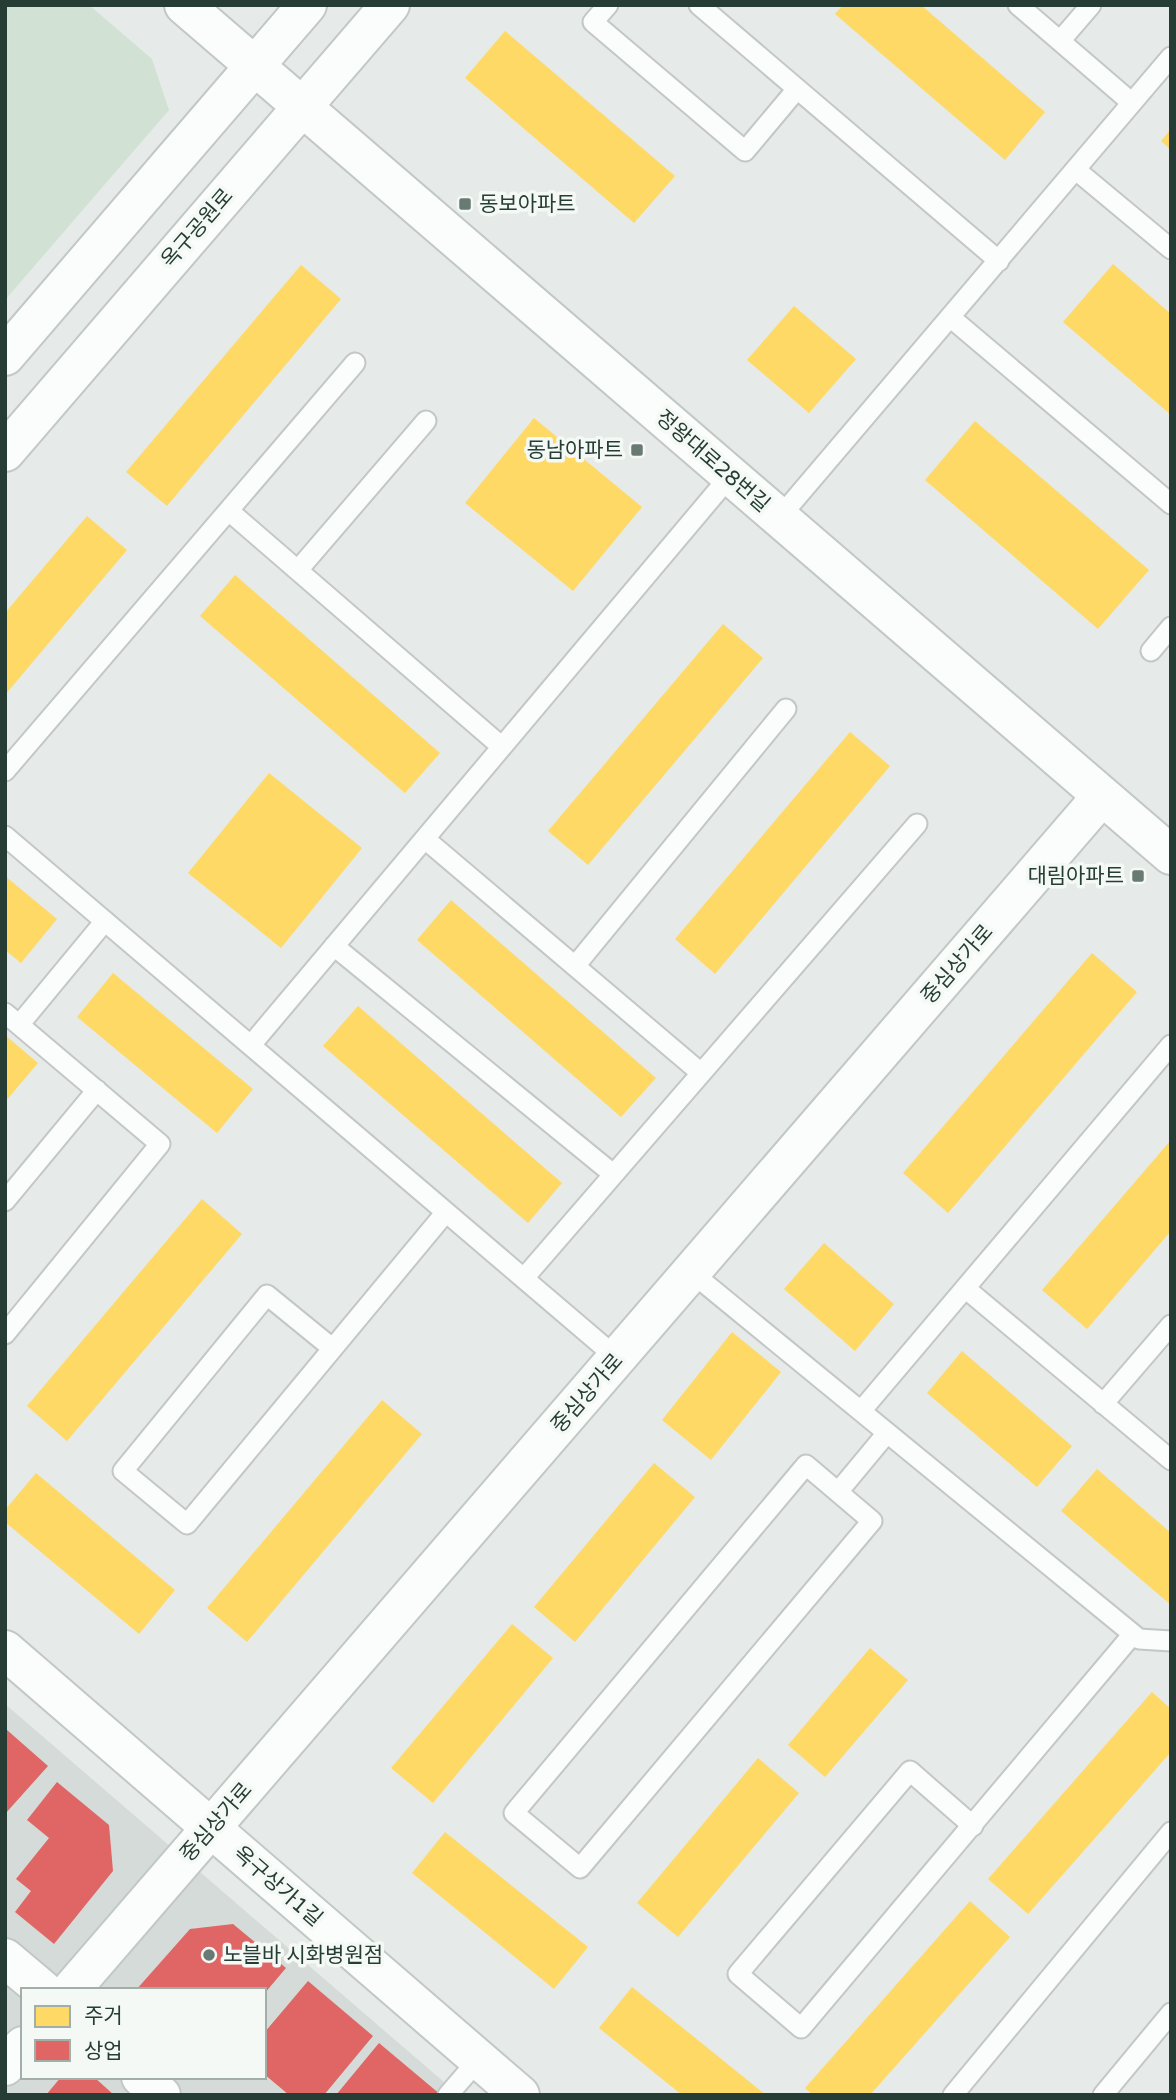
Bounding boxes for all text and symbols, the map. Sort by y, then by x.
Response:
street label: 옥구공원로 [156,184,239,273]
place label: 동보아파트 [479,192,576,217]
marker: 동보아파트 [457,196,473,212]
street label: 정왕대로28번길 [651,405,775,517]
place label: 동남아파트 [526,438,623,463]
marker: 동남아파트 [629,442,645,458]
place label: 대림아파트 [1027,864,1124,889]
marker: 대림아파트 [1130,868,1146,884]
street label: 중심상가로 [916,920,999,1009]
street label: 중심상가로 [546,1349,629,1438]
street label: 중심상가로 [175,1778,258,1867]
street label: 옥구상가1길 [228,1841,327,1932]
place label: 노블바 시화병원점 [223,1943,383,1968]
marker: 노블바 시화병원점 [201,1947,217,1963]
legend [21,1988,266,2079]
text: 주거 [84,2004,123,2029]
text: 상업 [84,2039,123,2064]

